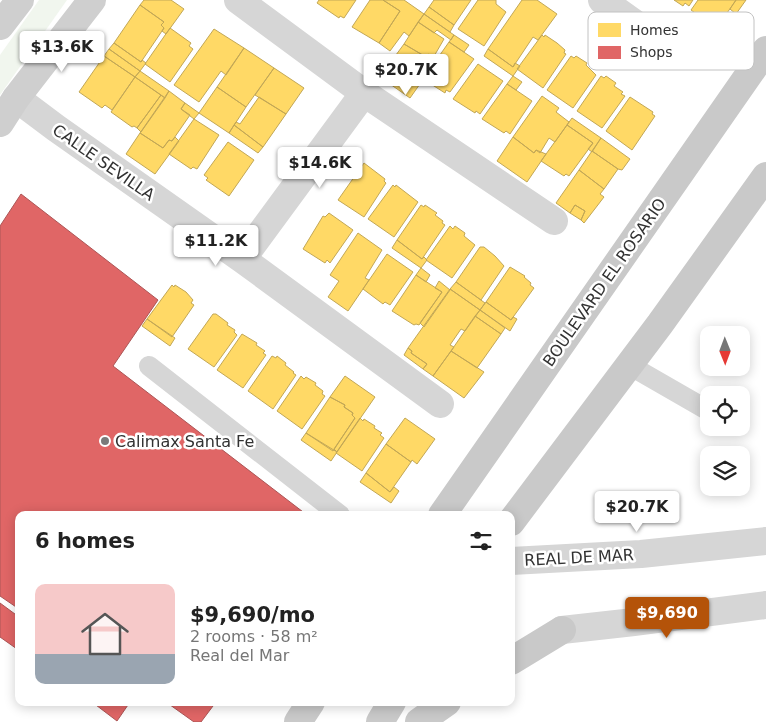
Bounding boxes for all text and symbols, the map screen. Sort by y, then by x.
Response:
legend [588,12,754,70]
text: Homes [630,22,679,38]
pin: $13.6K [21,30,103,73]
text: $13.6K [30,37,94,56]
text: Shops [630,44,673,60]
pin: $20.7K [365,54,447,96]
text: $20.7K [374,60,438,79]
street label: CALLE SEVILLA [49,120,158,205]
pin: $14.6K [279,146,361,189]
text: $14.6K [288,153,352,172]
street label: BOULEVARD EL ROSARIO [539,194,670,370]
pin: $11.2K [175,224,257,267]
text: $11.2K [184,231,248,250]
north arrow [700,326,750,376]
map controls [700,326,750,496]
button: locate [700,386,750,436]
place label: Calimax Santa Fe [115,432,254,451]
marker: Calimax Santa Fe [99,435,111,447]
button: layers [700,446,750,496]
pin: $20.7K [596,490,678,533]
text: $20.7K [605,497,669,516]
icon: filters [467,527,495,555]
text: 6 homes [35,529,135,553]
street label: REAL DE MAR [524,545,634,570]
pin: $9,690 [626,596,708,639]
text: $9,690/mo [190,603,315,627]
text: $9,690 [636,603,698,622]
icon: home [75,604,135,664]
text: 2 rooms · 58 m² [190,627,318,646]
text: Real del Mar [190,646,289,665]

